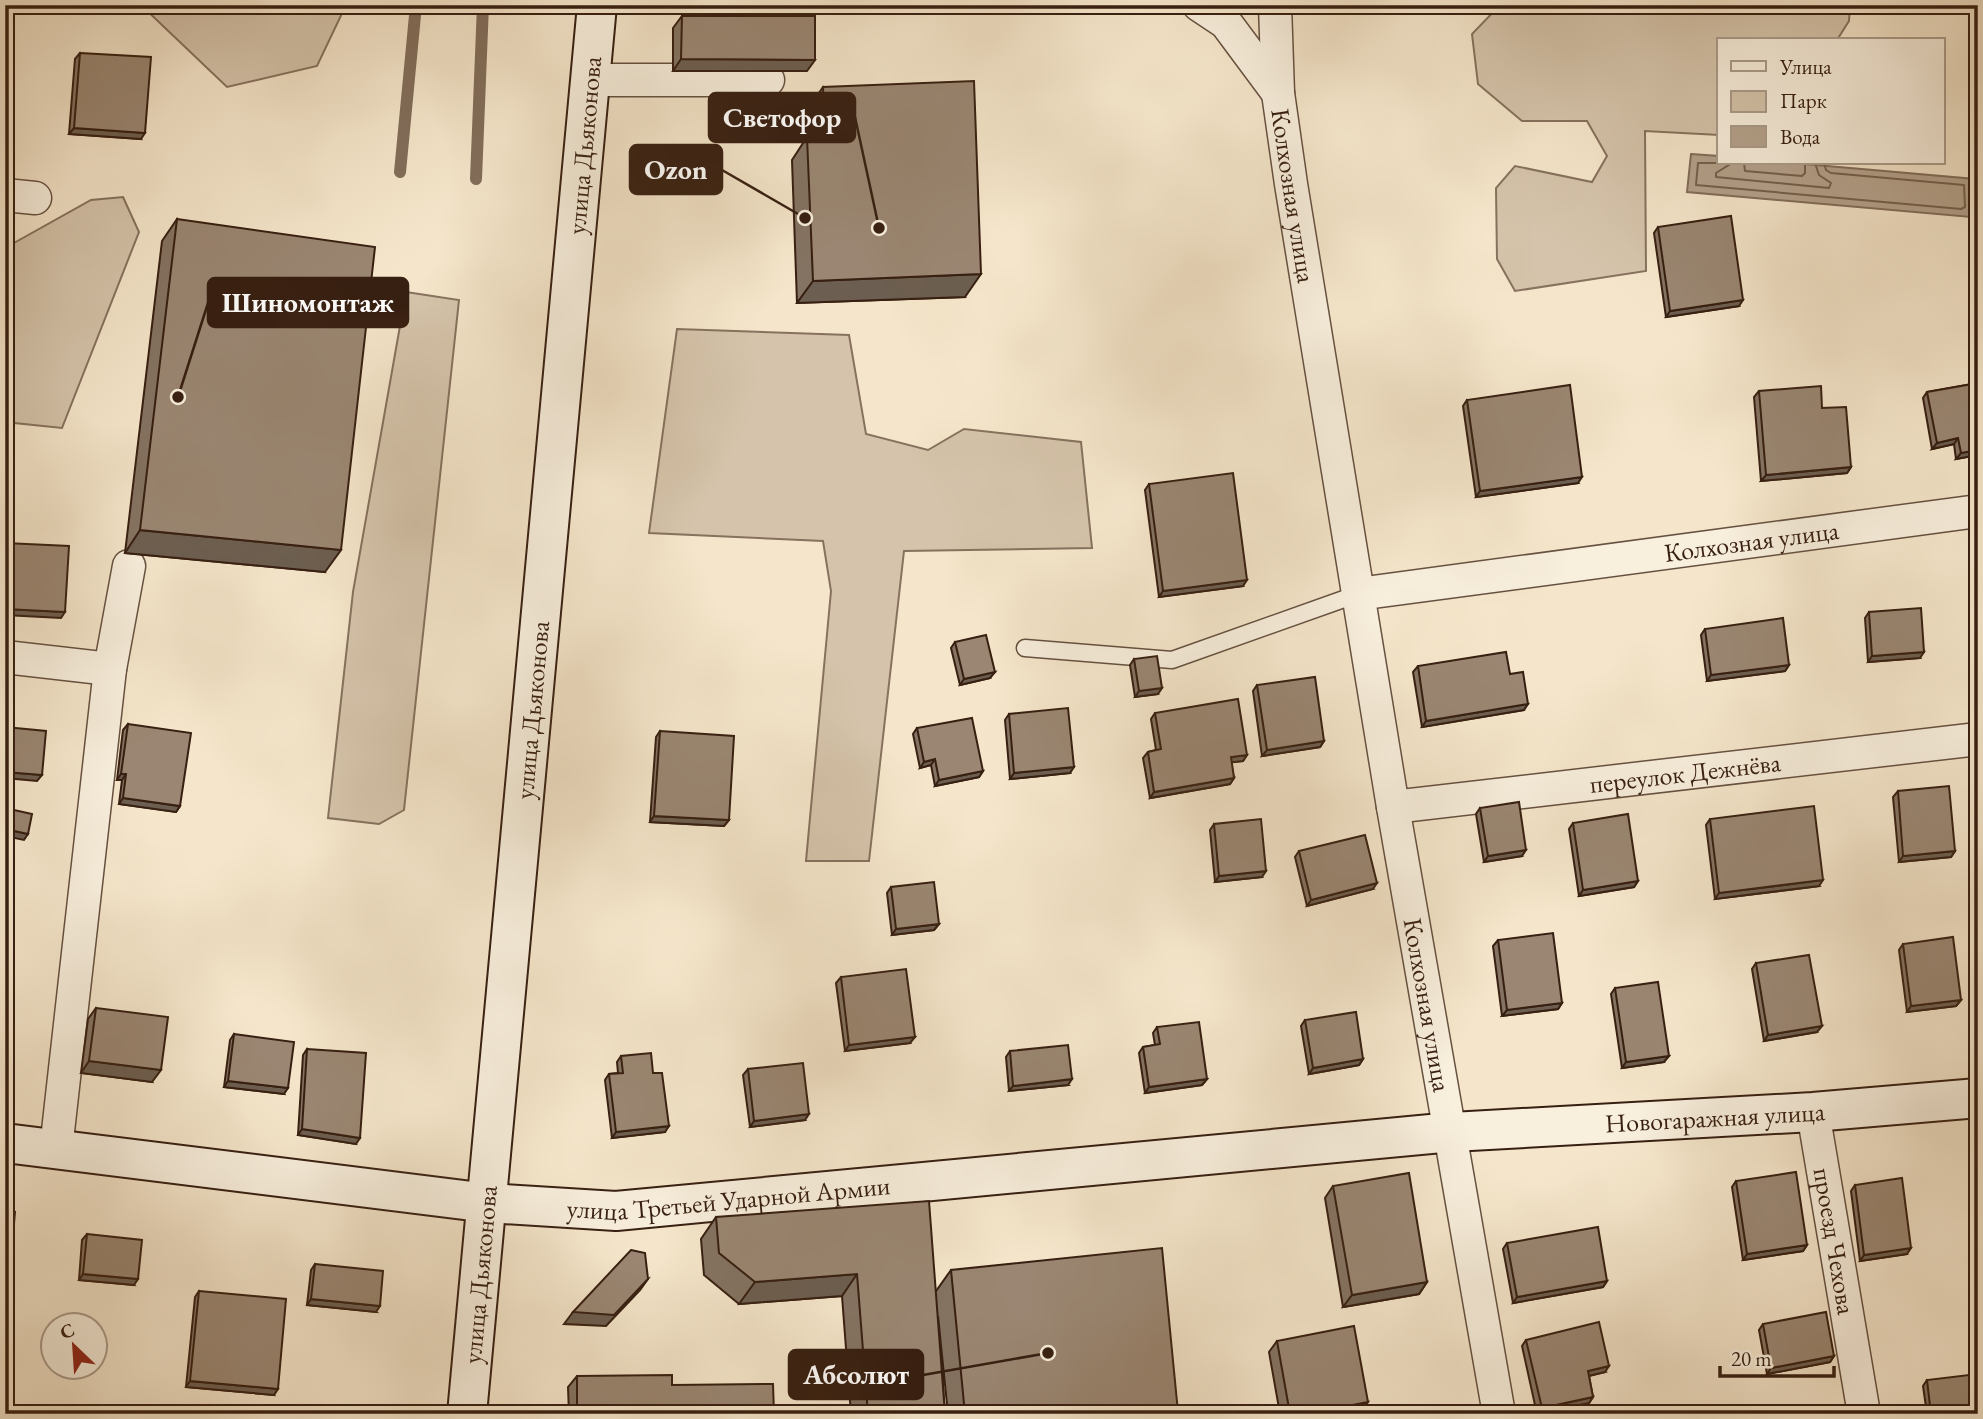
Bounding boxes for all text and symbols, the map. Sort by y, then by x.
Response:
legend [1717,38,1944,164]
text: Улица [1779,53,1832,80]
street label: улица Дьяконова [559,54,609,236]
text: Парк [1780,87,1827,114]
callout: Светофор [709,93,855,142]
text: Светофор [723,99,841,135]
street label: Колхозная улица [1263,106,1324,286]
text: Вода [1780,123,1821,150]
callout: Ozon [630,145,722,194]
text: Ozon [644,151,708,187]
callout: Шиномонтаж [208,278,408,327]
text: Шиномонтаж [222,284,395,320]
street label: Колхозная улица [1662,513,1842,570]
street label: улица Дьяконова [507,619,557,801]
street label: переулок Дежнёва [1588,745,1783,801]
street label: Колхозная улица [1396,915,1460,1095]
street label: Новогаражная улица [1604,1094,1827,1140]
street label: проезд Чехова [1806,1165,1864,1318]
street label: улица Третьей Ударной Армии [566,1168,892,1228]
street label: улица Дьяконова [455,1183,505,1365]
north arrow [38,1310,108,1380]
text: С [56,1317,78,1345]
scale bar [1720,1335,1834,1379]
text: 20 m [1731,1345,1772,1372]
callout: Абсолют [789,1350,923,1399]
text: Абсолют [802,1356,909,1392]

